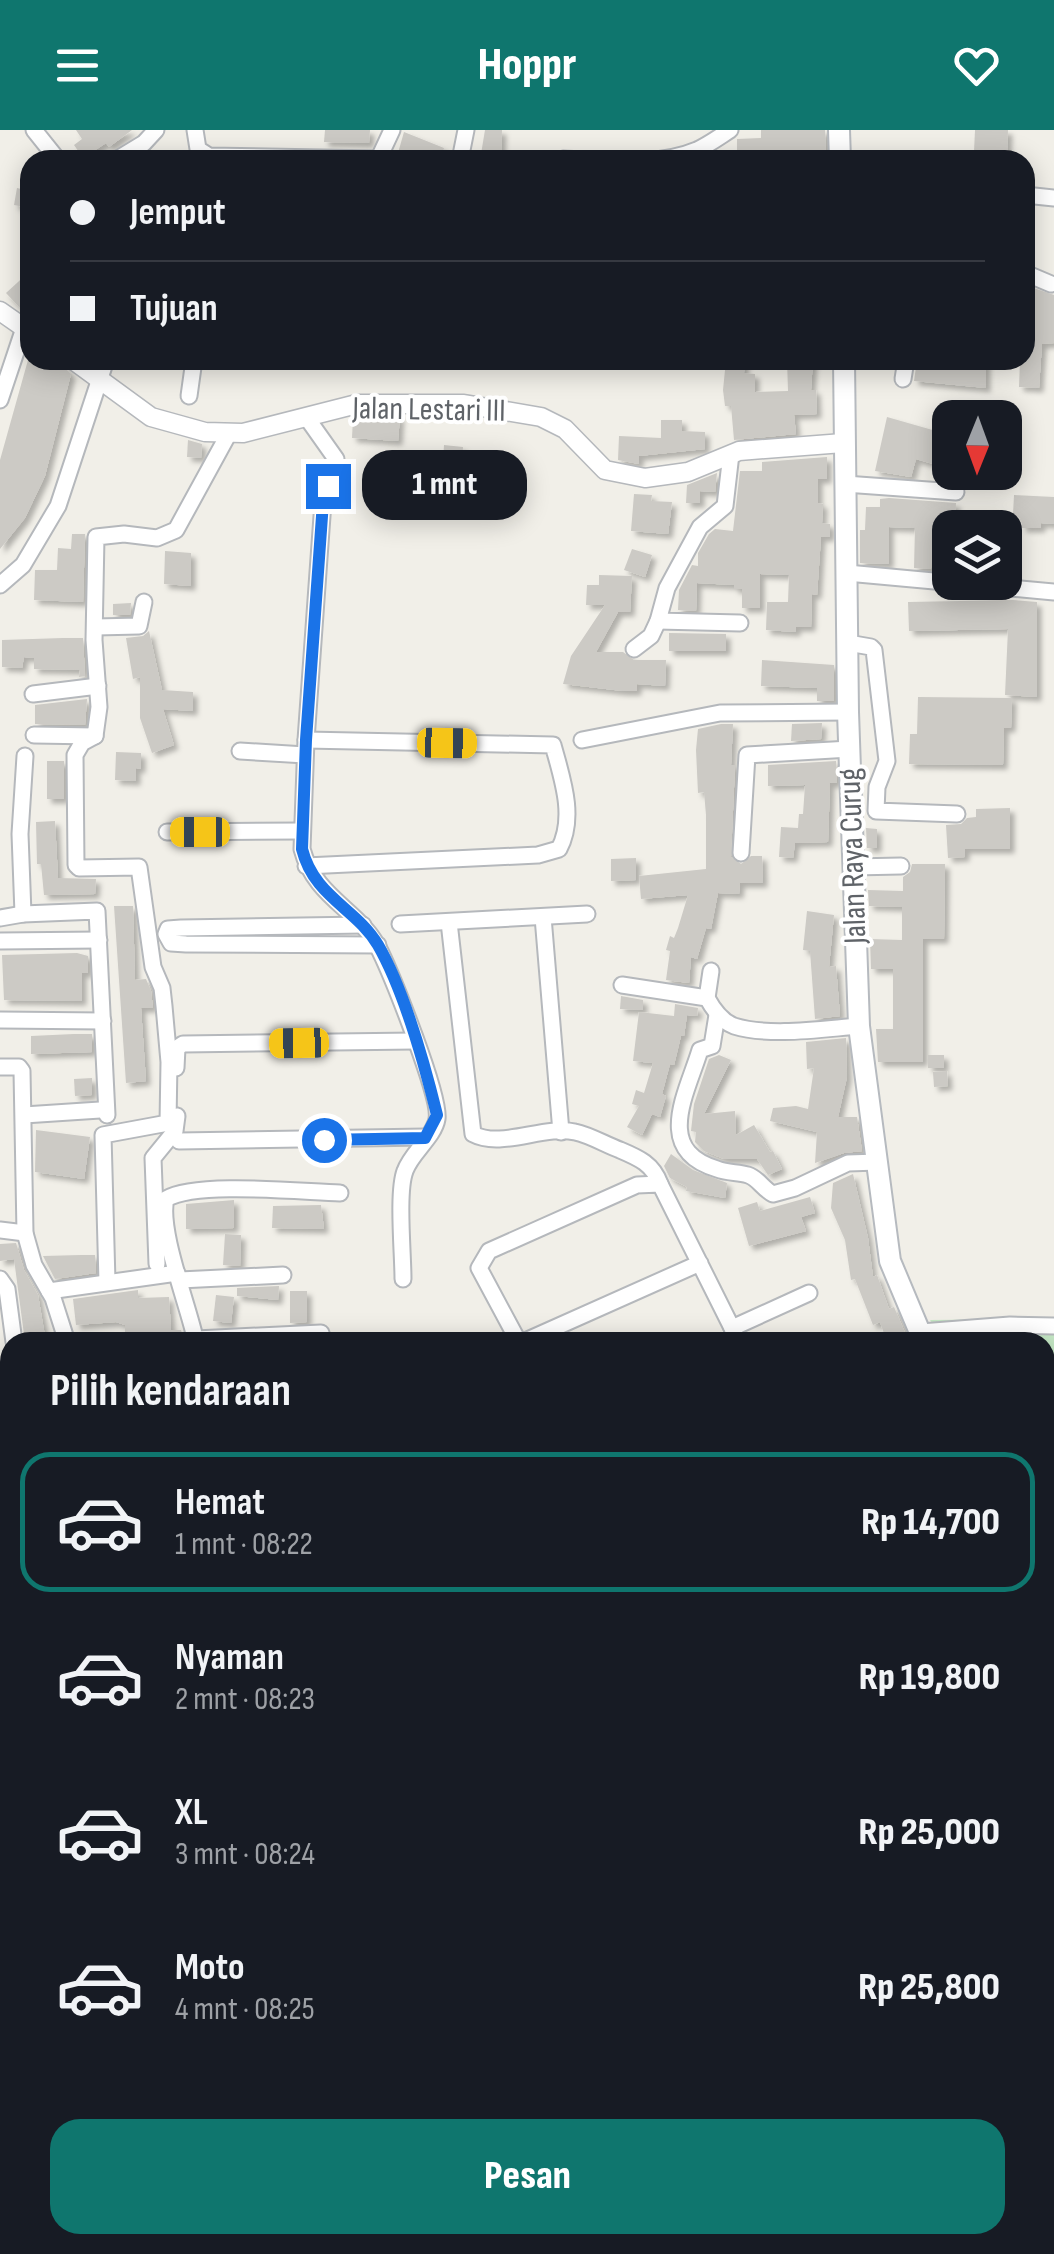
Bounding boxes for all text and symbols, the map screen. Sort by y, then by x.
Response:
icon: menu [50,38,105,93]
text: Hoppr [478,38,576,93]
icon: heart [949,38,1004,93]
text: Jemput [130,190,226,235]
text: Tujuan [130,286,218,331]
street label: Jalan Lestari III [351,389,506,431]
north arrow [932,400,1022,490]
map controls [932,400,1022,600]
callout: 1 mnt [363,451,528,521]
route end [306,464,351,509]
text: 1 mnt [412,465,477,504]
button: layers [932,510,1022,600]
car [417,727,477,759]
street label: Jalan Raya Curug [830,767,876,946]
car [170,817,230,847]
car [269,1027,329,1059]
route start [302,1118,347,1163]
text: Pilih kendaraan [50,1364,291,1419]
icon: car [55,1477,145,1567]
text: Hemat [175,1480,265,1525]
text: Rp 14,700 [861,1500,1000,1545]
text: 1 mnt · 08:22 [175,1525,313,1564]
icon: car [55,1632,145,1722]
text: Nyaman [175,1635,284,1680]
text: Rp 19,800 [859,1655,1000,1700]
text: 2 mnt · 08:23 [175,1680,315,1719]
icon: car [55,1787,145,1877]
text: XL [175,1790,208,1835]
text: Rp 25,000 [859,1810,1000,1855]
text: 3 mnt · 08:24 [175,1835,315,1874]
icon: car [55,1942,145,2032]
text: Moto [175,1945,245,1990]
text: Rp 25,800 [858,1965,1000,2010]
text: 4 mnt · 08:25 [175,1990,315,2029]
button: Pesan [50,2119,1005,2234]

